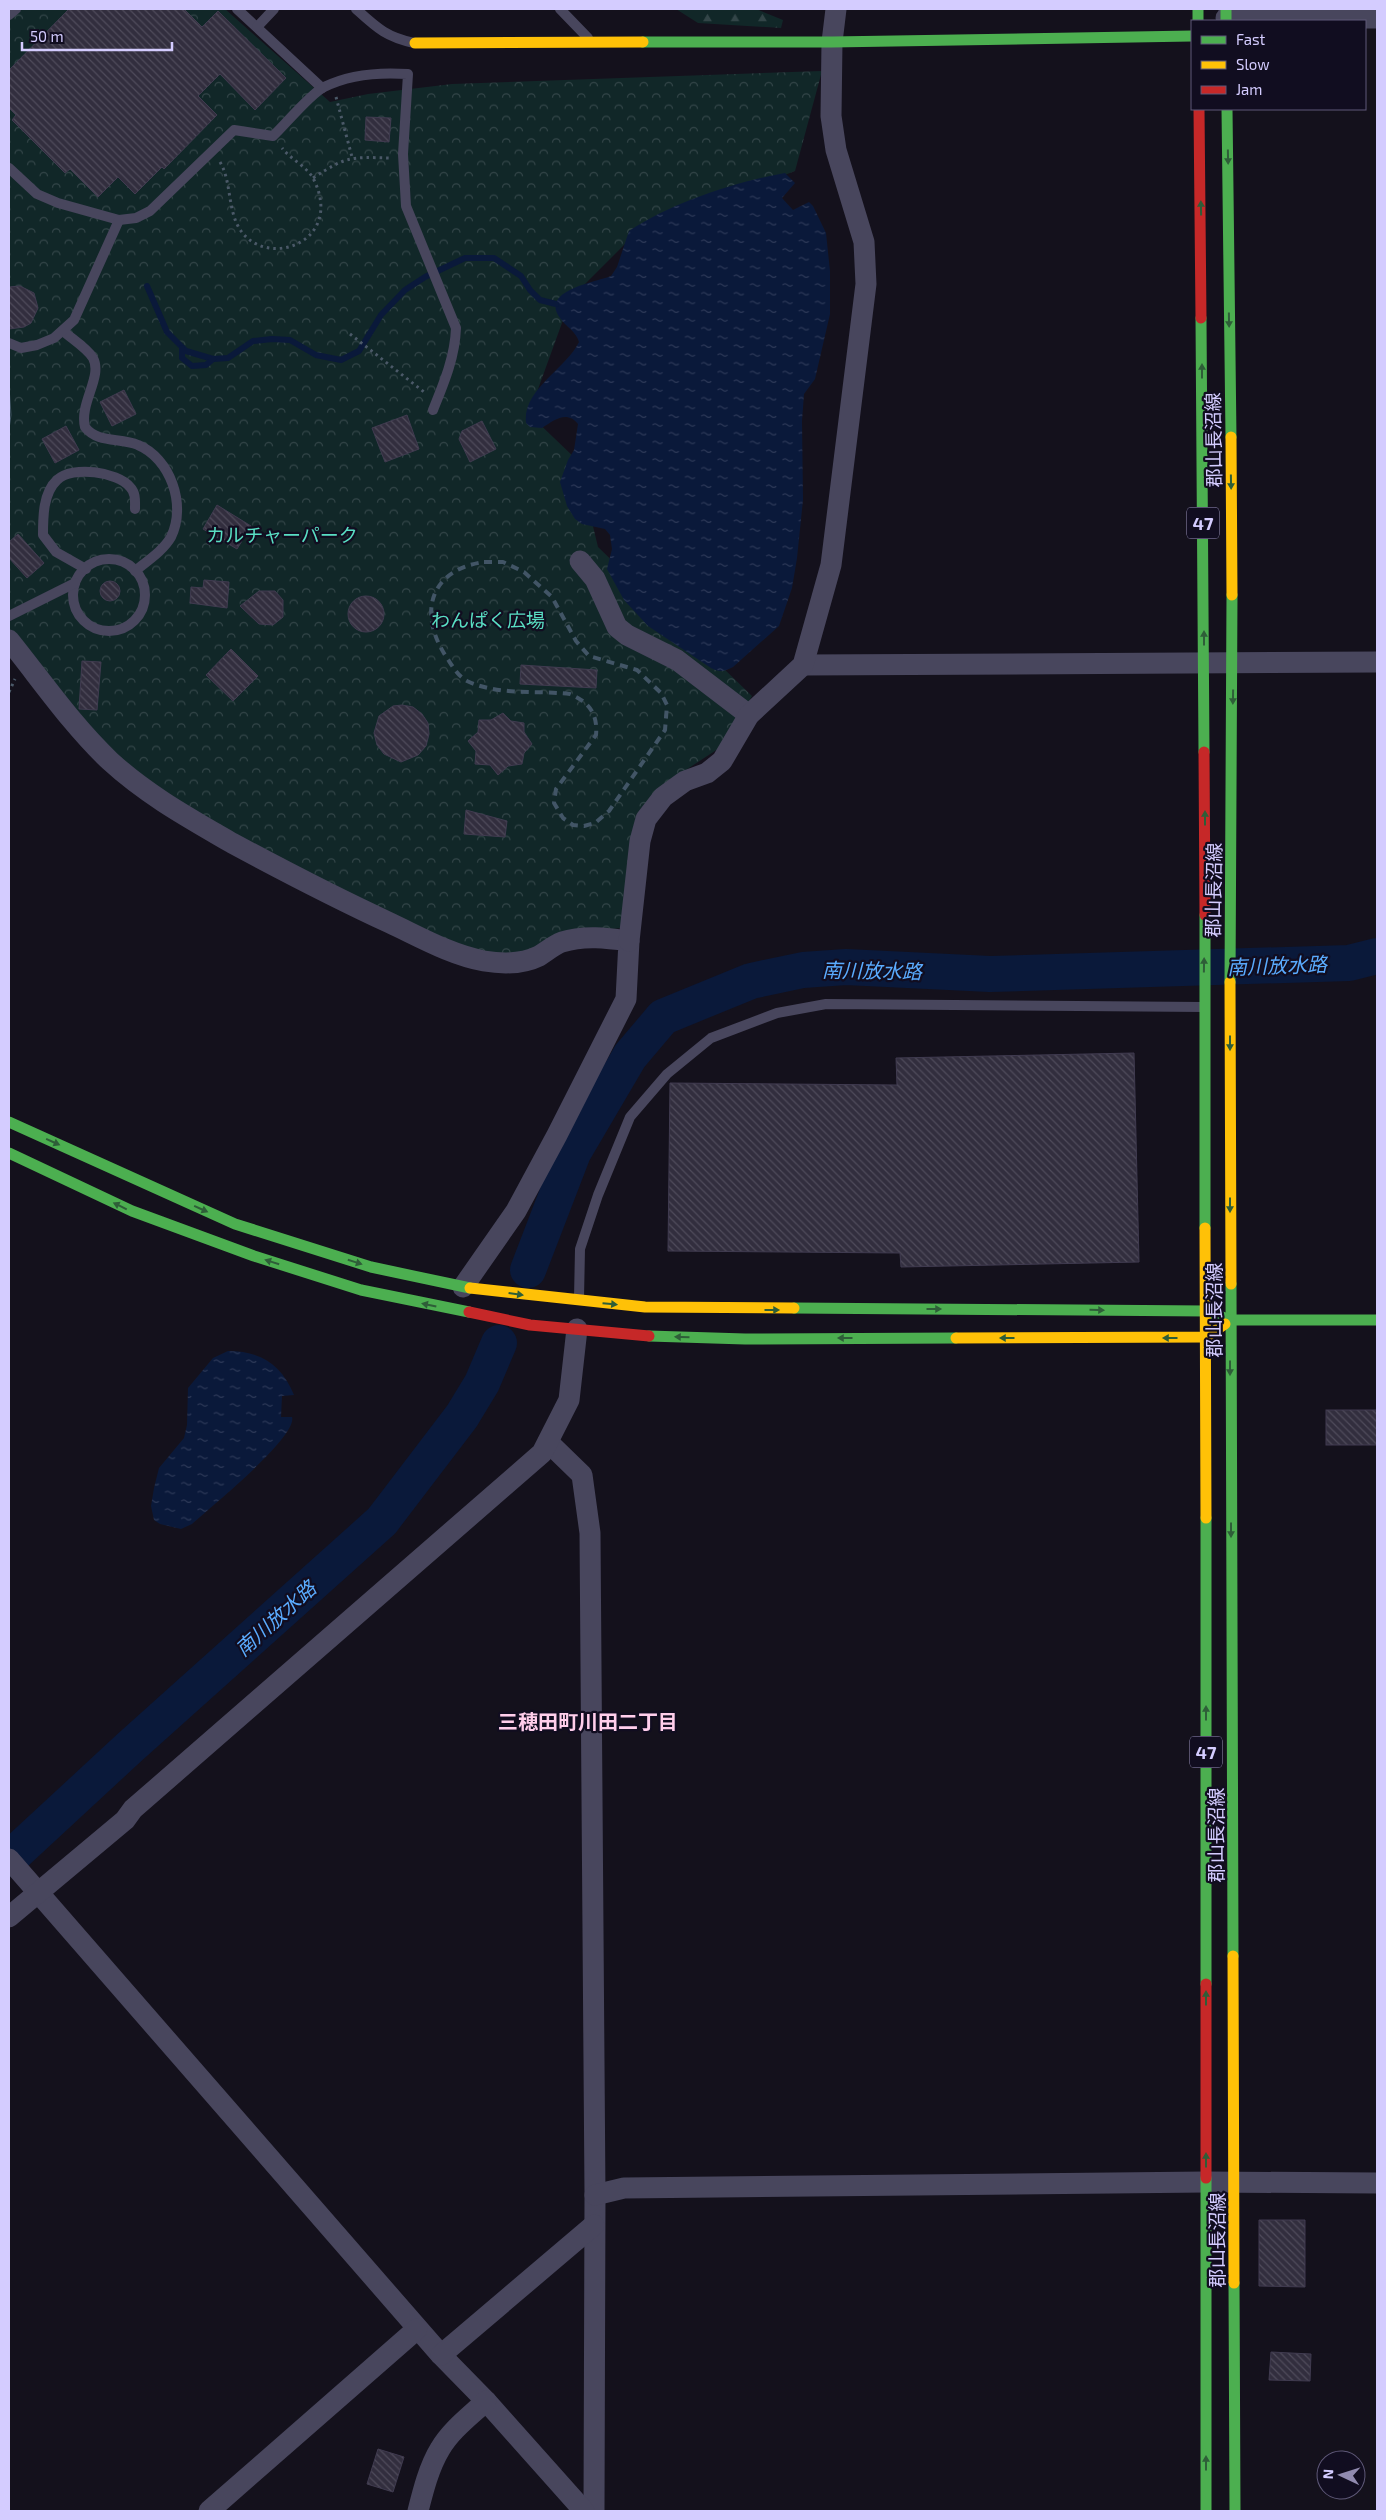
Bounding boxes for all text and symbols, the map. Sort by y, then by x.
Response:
scale bar [22,20,172,52]
legend [1191,20,1366,110]
text: 50 m [30,27,64,45]
text: Fast [1236,30,1266,48]
text: Slow [1236,55,1270,73]
text: Jam [1236,80,1262,98]
one-way arrow [1224,150,1232,166]
one-way arrow [1197,200,1205,216]
one-way arrow [1226,312,1234,328]
one-way arrow [1198,362,1206,378]
street label: 郡山長沼線 [1201,392,1225,488]
one-way arrow [1227,475,1235,491]
road number: 47 [1187,508,1219,538]
park label: カルチャーパーク [206,523,358,546]
park label: わんぱく広場 [431,608,545,631]
one-way arrow [1200,630,1208,646]
one-way arrow [1229,690,1237,706]
one-way arrow [1201,810,1209,826]
street label: 郡山長沼線 [1201,842,1225,938]
water label: 南川放水路 [1227,951,1329,979]
water label: 南川放水路 [822,957,924,983]
one-way arrow [1200,957,1208,973]
one-way arrow [1226,1035,1234,1051]
one-way arrow [46,1139,60,1147]
one-way arrow [1226,1197,1234,1213]
one-way arrow [113,1201,127,1209]
one-way arrow [194,1205,208,1213]
one-way arrow [265,1258,280,1266]
one-way arrow [348,1258,363,1266]
street label: 郡山長沼線 [1202,1262,1225,1358]
one-way arrow [508,1290,524,1298]
one-way arrow [602,1300,618,1308]
one-way arrow [421,1301,437,1309]
one-way arrow [927,1305,943,1313]
one-way arrow [764,1306,780,1314]
one-way arrow [1089,1306,1105,1314]
one-way arrow [674,1333,690,1341]
one-way arrow [836,1334,852,1342]
one-way arrow [999,1334,1015,1342]
one-way arrow [1161,1334,1177,1342]
one-way arrow [1227,1360,1235,1376]
one-way arrow [1227,1522,1235,1538]
water label: 南川放水路 [230,1574,322,1660]
one-way arrow [1202,1704,1210,1720]
district label: 三穂田町川田二丁目 [498,1709,678,1733]
road number: 47 [1190,1736,1222,1768]
street label: 郡山長沼線 [1204,1787,1227,1883]
one-way arrow [1202,1989,1210,2005]
one-way arrow [1202,2152,1210,2168]
street label: 郡山長沼線 [1205,2192,1228,2288]
north arrow [1316,2450,1366,2500]
one-way arrow [1202,2454,1210,2470]
text: N [1319,2468,1336,2480]

